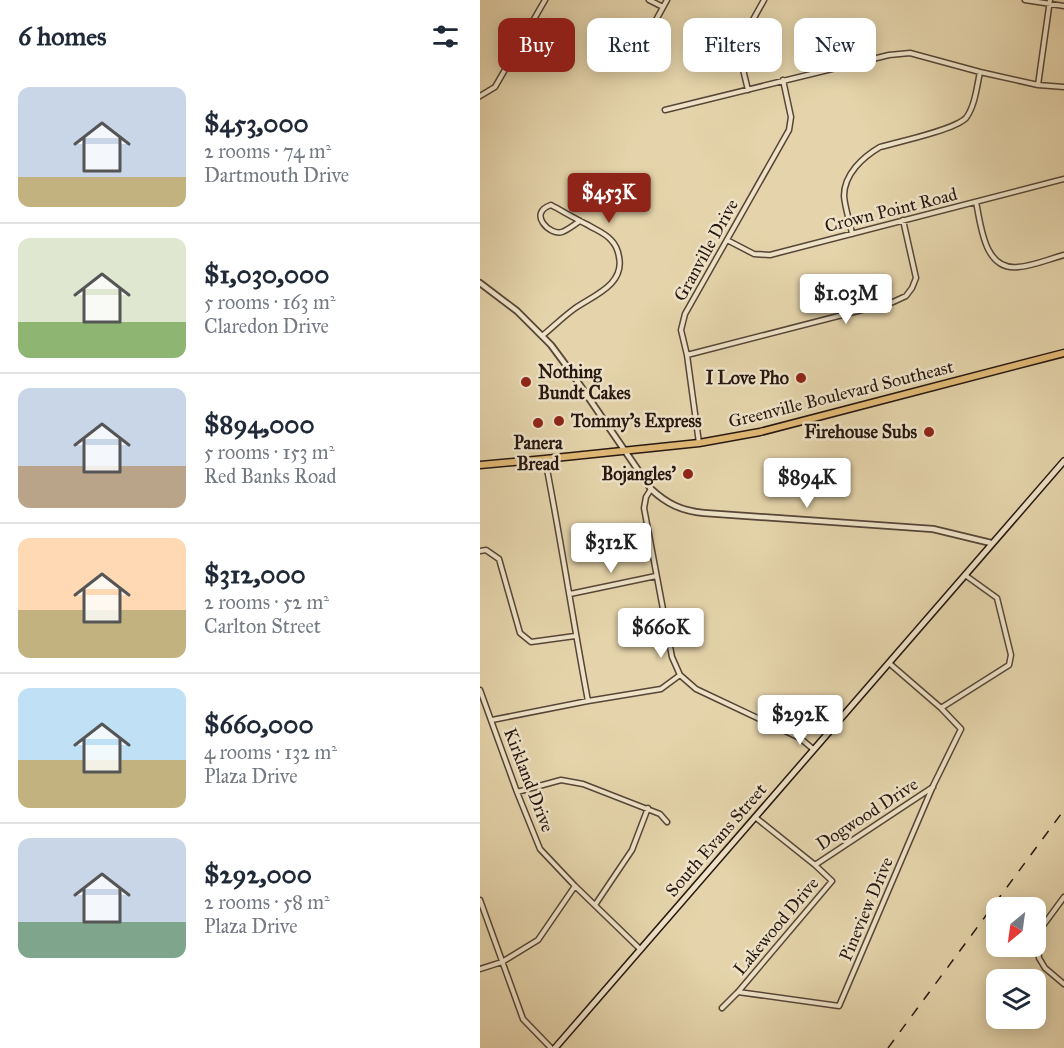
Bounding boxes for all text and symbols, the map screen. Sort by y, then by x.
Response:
chip: Buy [498,18,575,72]
chip: Rent [587,18,671,72]
chip: Filters [683,18,782,72]
chip: New [794,18,876,72]
text: 6 homes [18,20,107,52]
icon: filters [429,20,462,53]
text: $453,000 [204,107,309,139]
icon: home [66,111,138,183]
text: 2 rooms · 74 m² [204,139,331,163]
text: Dartmouth Drive [204,163,349,187]
pin: $453K [567,173,651,224]
text: $453K [582,180,636,204]
street label: Crown Point Road [822,183,960,237]
street label: Granville Drive [669,195,743,305]
text: $1,030,000 [204,258,329,290]
icon: home [66,262,138,334]
pin: $1.03M [797,274,895,325]
text: $1.03M [814,281,878,305]
text: 5 rooms · 163 m² [204,290,336,314]
text: Claredon Drive [204,314,329,338]
street label: Greenville Boulevard Southeast [726,355,956,433]
place label: Nothing Bundt Cakes [538,361,631,404]
place label: I Love Pho [706,367,789,389]
marker: I Love Pho [794,371,808,385]
marker: Nothing Bundt Cakes [519,375,533,389]
text: $894,000 [204,408,315,440]
place label: Tommy's Express [570,410,702,433]
icon: home [66,412,138,484]
marker: Tommy's Express [552,414,566,428]
marker: Panera Bread [531,416,545,430]
place label: Firehouse Subs [804,421,917,443]
marker: Firehouse Subs [922,425,936,439]
place label: Panera Bread [513,432,563,475]
text: 5 rooms · 153 m² [204,440,334,464]
pin: $894K [765,458,849,509]
place label: Bojangles' [601,463,677,486]
text: Red Banks Road [204,464,337,488]
text: $894K [778,465,836,489]
marker: Bojangles' [681,467,695,481]
pin: $312K [569,523,653,574]
text: $312K [585,530,637,554]
text: $312,000 [204,558,306,590]
icon: home [66,562,138,634]
text: 2 rooms · 52 m² [204,590,329,614]
pin: $660K [619,608,703,659]
text: Carlton Street [204,614,321,638]
text: $660K [632,615,690,639]
pin: $292K [758,695,842,746]
text: $292K [772,702,828,726]
text: $660,000 [204,708,314,740]
icon: home [66,712,138,784]
street label: Kirkland Drive [499,725,559,835]
text: 4 rooms · 132 m² [204,740,337,764]
text: Plaza Drive [204,764,298,788]
street label: Dogwood Drive [812,773,922,856]
street label: South Evans Street [661,778,772,901]
street label: Pineview Drive [834,854,898,964]
text: $292,000 [204,858,312,890]
icon: home [66,862,138,934]
street label: Lakewood Drive [729,872,823,980]
text: 2 rooms · 58 m² [204,890,330,914]
north arrow [986,897,1046,957]
map controls [986,897,1046,1029]
text: Plaza Drive [204,914,298,938]
button: layers [986,969,1046,1029]

